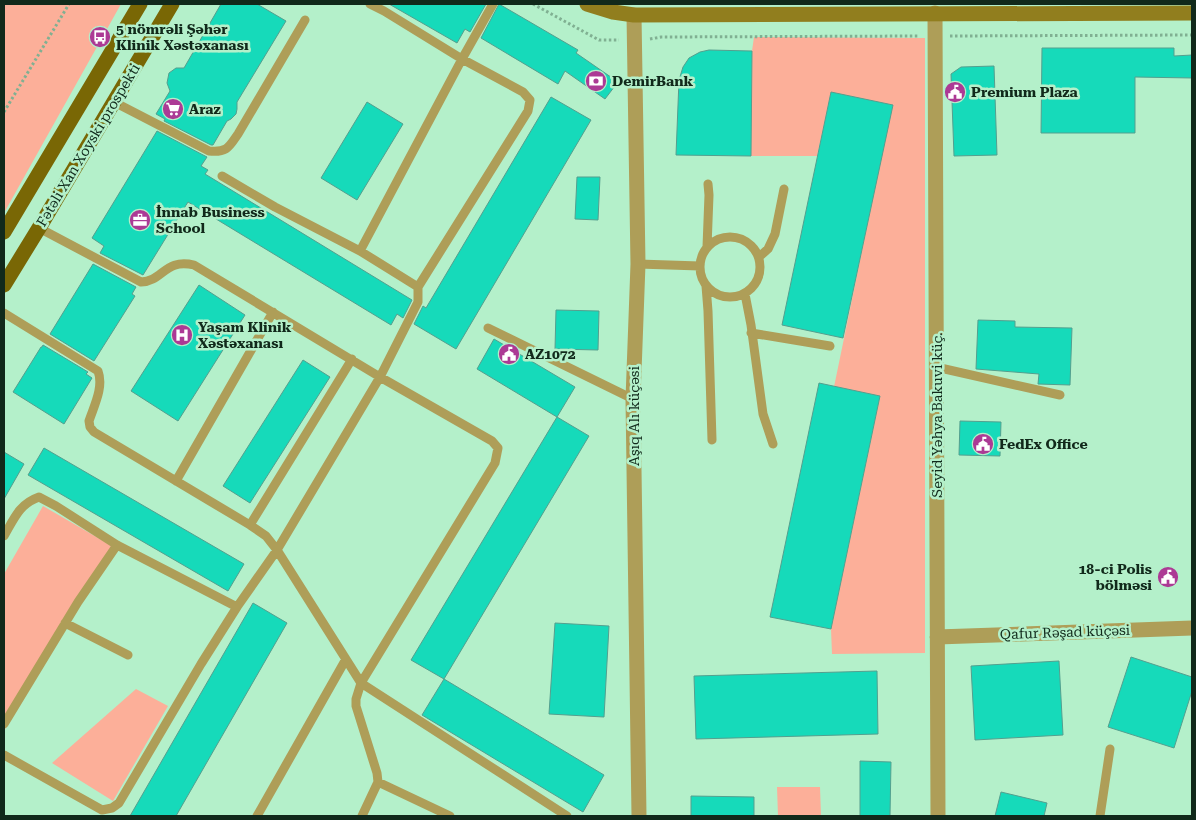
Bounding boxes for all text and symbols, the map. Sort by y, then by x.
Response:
place label: 5 nömrəli Şəhər Klinik Xəstəxanası [116,21,249,53]
bus stop icon: 5 nömrəli Şəhər Klinik Xəstəxanası [88,25,112,49]
street label: Fətəli Xan Xoyski prospekti [33,60,143,229]
bank icon: DemirBank [584,69,608,93]
place label: DemirBank [612,73,694,89]
public building icon: Premium Plaza [943,80,967,104]
place label: Premium Plaza [971,84,1079,100]
supermarket icon: Araz [161,97,185,121]
place label: Araz [189,101,221,117]
place label: İnnab Business School [156,204,265,236]
office icon: İnnab Business School [128,208,152,232]
place label: Yaşam Klinik Xəstəxanası [198,319,292,351]
hospital icon: Yaşam Klinik Xəstəxanası [170,323,194,347]
street label: Seyid Yəhya Bakuvi küç. [929,332,945,498]
public building icon: AZ1072 [497,342,521,366]
place label: AZ1072 [525,346,576,362]
street label: Aşıq Alı küçəsi [626,366,642,466]
public building icon: FedEx Office [971,432,995,456]
place label: FedEx Office [999,436,1088,452]
place label: 18-ci Polis bölməsi [1079,561,1152,593]
public building icon: 18-ci Polis bölməsi [1156,565,1180,589]
street label: Qafur Rəşad küçəsi [1000,622,1131,642]

